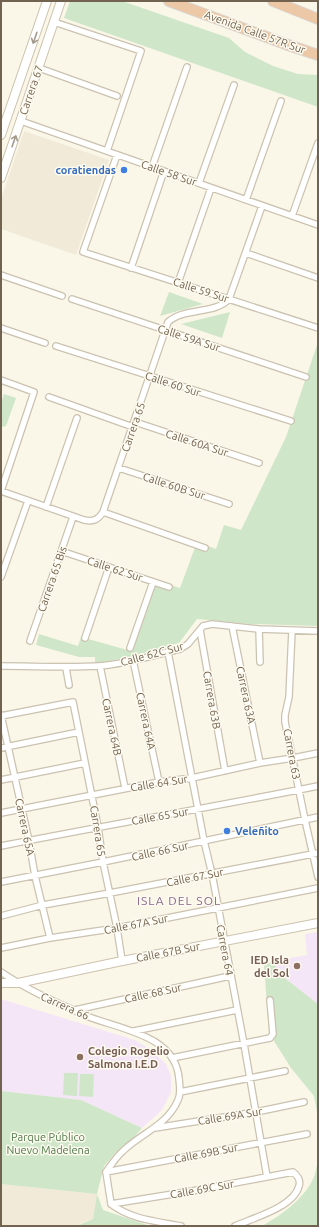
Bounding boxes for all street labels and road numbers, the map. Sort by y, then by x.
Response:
street label: Avenida Calle 57R Sur [203,8,308,56]
street label: Carrera 67 [17,64,45,116]
street label: Calle 58 Sur [140,158,199,188]
street label: Calle 59 Sur [172,275,231,305]
street label: Calle 59A Sur [156,322,223,354]
street label: Calle 60 Sur [144,369,203,399]
street label: Carrera 65 [119,401,147,453]
street label: Calle 60A Sur [164,427,231,459]
street label: Calle 60B Sur [141,470,207,502]
street label: Carrera 65 Bis [35,544,69,613]
street label: Calle 62 Sur [86,554,145,584]
street label: Calle 62C Sur [119,640,186,668]
street label: Carrera 63A [234,665,258,726]
street label: Carrera 63B [201,670,223,730]
street label: Carrera 64A [134,691,158,752]
street label: Carrera 64B [100,697,124,757]
street label: Carrera 63 [281,728,303,780]
street label: Calle 64 Sur [129,772,189,793]
street label: Carrera 65A [13,797,37,858]
street label: Carrera 65 [88,805,108,857]
street label: Calle 65 Sur [130,805,190,827]
street label: Calle 66 Sur [130,839,190,863]
street label: Calle 67 Sur [165,865,225,888]
street label: Calle 67A Sur [103,912,170,936]
street label: Carrera 64 [214,924,236,976]
street label: Calle 67B Sur [135,940,202,964]
street label: Calle 68 Sur [123,981,183,1005]
street label: Carrera 66 [39,990,91,1022]
street label: Calle 69A Sur [197,1105,264,1127]
street label: Calle 69B Sur [173,1141,240,1165]
street label: Calle 69C Sur [169,1177,236,1201]

